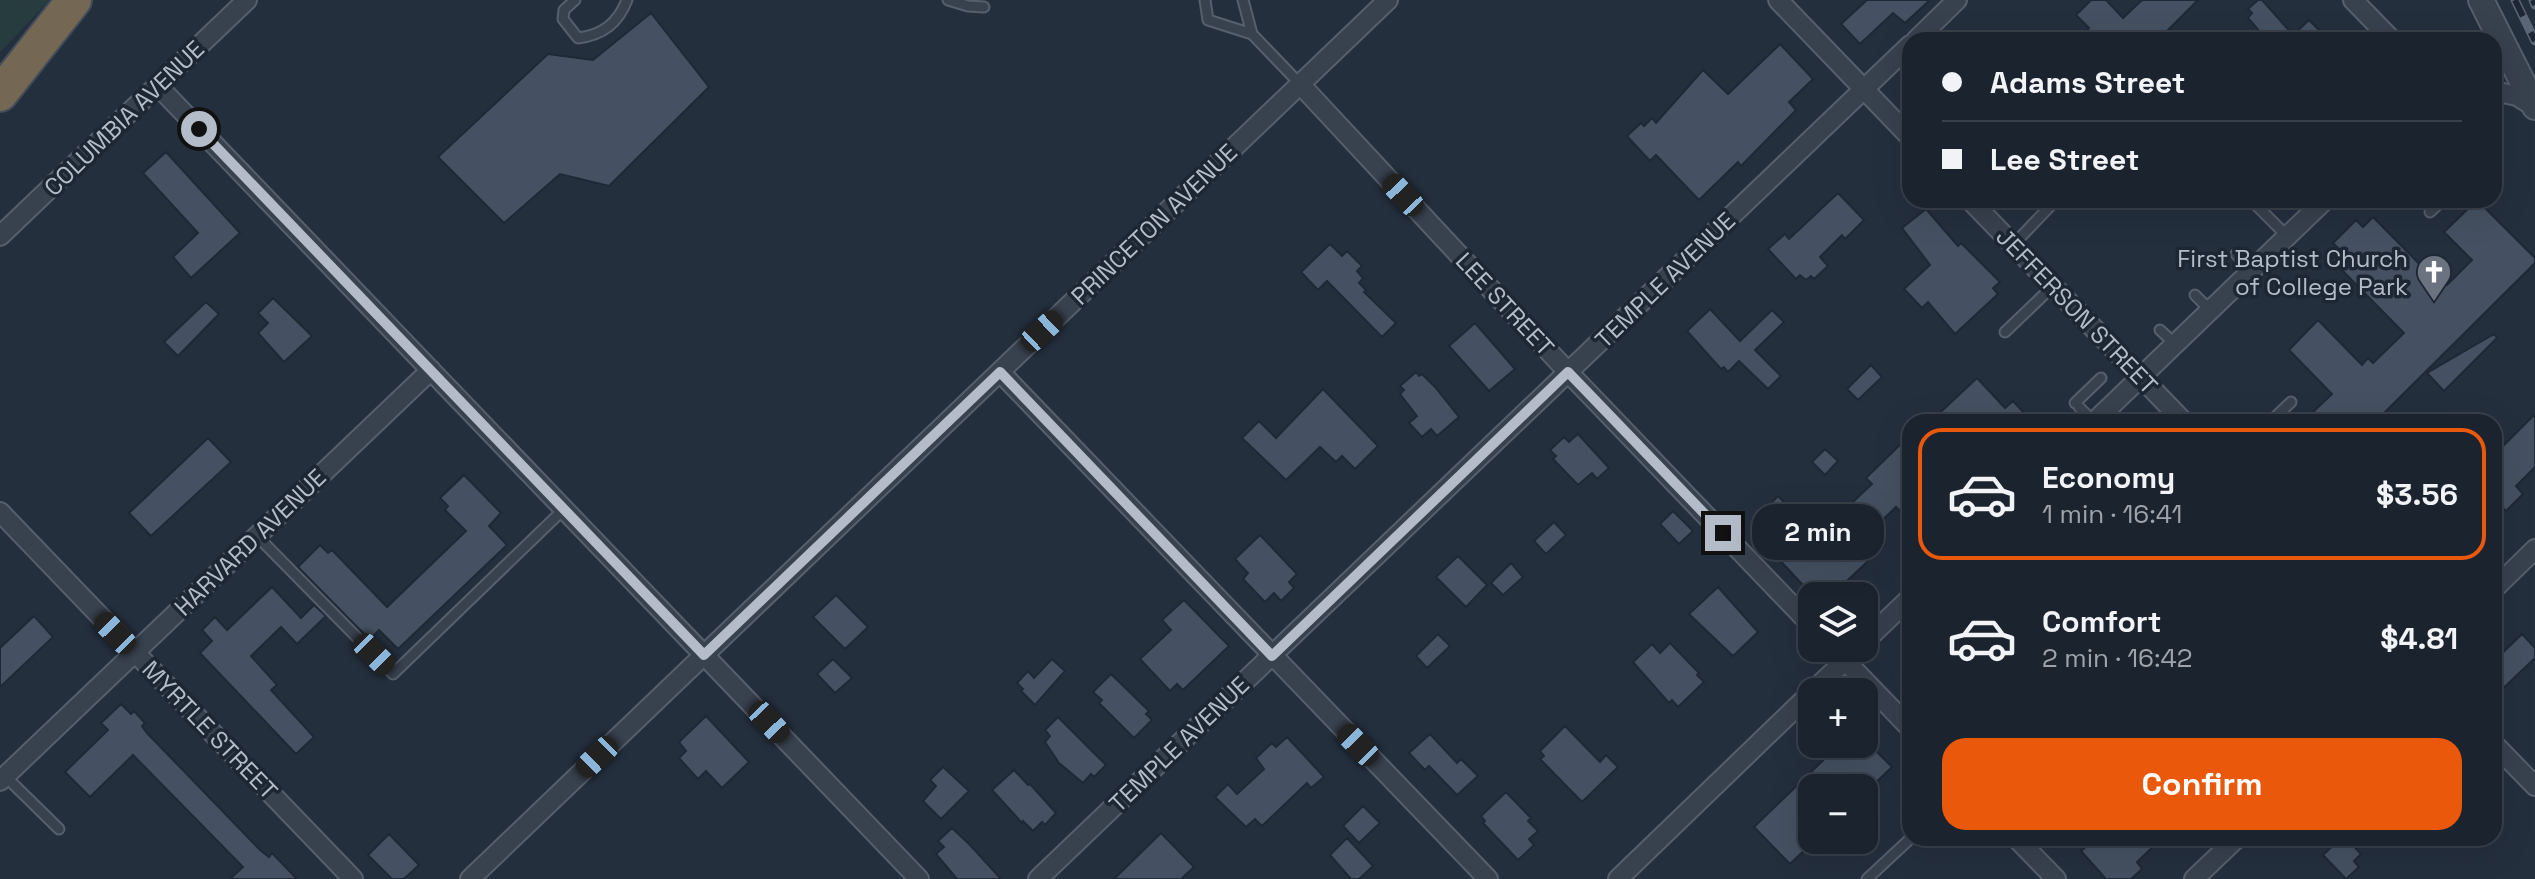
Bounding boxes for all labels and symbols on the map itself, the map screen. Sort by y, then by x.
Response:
street label: COLUMBIA AVENUE [37,34,211,202]
route start [181,111,217,147]
street label: PRINCETON AVENUE [1064,137,1244,311]
car [1378,169,1428,221]
street label: TEMPLE AVENUE [1588,205,1742,355]
street label: JEFFERSON STREET [1990,221,2164,401]
place label: First Baptist Church of College Park [2177,243,2408,302]
street label: LEE STREET [1449,246,1561,362]
church icon: First Baptist Church of College Park [2415,253,2453,303]
car [1016,306,1068,356]
street label: HARVARD AVENUE [168,462,332,622]
callout: 2 min [1751,505,1883,561]
route end [1705,515,1741,551]
car [90,607,140,659]
car [349,629,399,679]
street label: MYRTLE STREET [136,654,284,806]
street label: TEMPLE AVENUE [1102,669,1256,819]
car [744,696,794,748]
car [1333,719,1383,771]
car [571,732,623,782]

